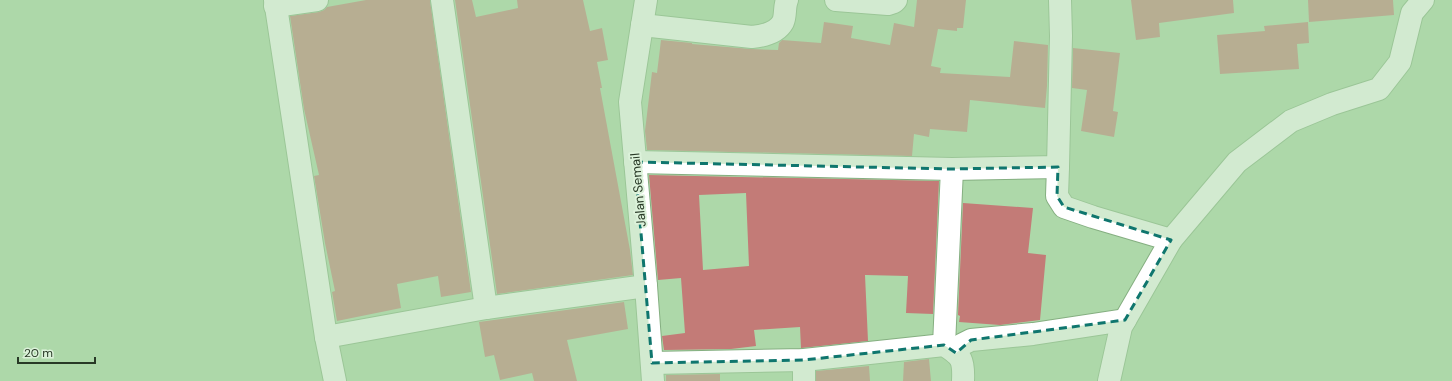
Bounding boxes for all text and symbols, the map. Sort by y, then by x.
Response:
street label: Jalan Semail [626,152,650,228]
scale bar [18,339,95,365]
text: 20 m [24,345,53,361]

